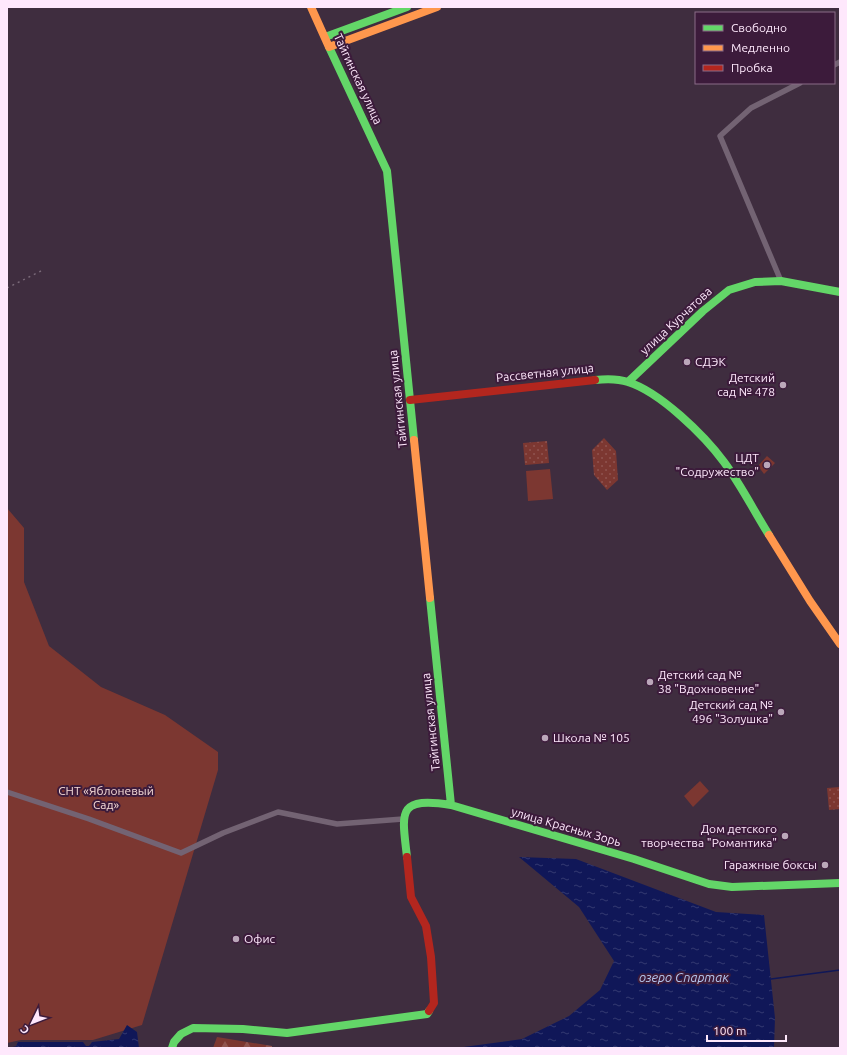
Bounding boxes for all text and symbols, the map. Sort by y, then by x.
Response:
legend [695,12,835,84]
text: Свободно [731,21,787,34]
street label: Тайгинская улица [332,31,385,126]
text: Медленно [731,41,790,54]
text: Пробка [731,61,773,74]
street label: улица Курчатова [637,284,714,357]
street label: Тайгинская улица [386,349,409,449]
place label: СДЭК [695,355,726,368]
marker: СДЭК [682,357,692,367]
street label: Рассветная улица [495,361,594,384]
place label: Детский сад № 478 [717,371,775,398]
marker: Детский сад № 478 [778,380,788,390]
place label: ЦДТ "Содружество" [676,451,759,478]
marker: ЦДТ "Содружество" [762,460,772,470]
place label: Детский сад № 38 "Вдохновение" [658,668,759,695]
street label: Тайгинская улица [419,672,442,772]
marker: Детский сад № 38 "Вдохновение" [645,677,655,687]
place label: Детский сад № 496 "Золушка" [689,698,773,725]
marker: Детский сад № 496 "Золушка" [776,707,786,717]
place label: Школа № 105 [553,731,630,744]
marker: Школа № 105 [540,733,550,743]
park label: СНТ «Яблоневый Сад» [58,784,154,811]
street label: улица Красных Зорь [510,805,622,848]
place label: Дом детского творчества "Романтика" [641,822,777,849]
marker: Дом детского творчества "Романтика" [780,831,790,841]
place label: Гаражные боксы [724,858,817,871]
marker: Гаражные боксы [820,860,830,870]
place label: Офис [244,932,276,945]
marker: Офис [231,934,241,944]
water label: озеро Спартак [639,970,729,984]
north arrow [12,1003,52,1043]
scale bar [707,1017,786,1043]
text: С [18,1023,31,1036]
text: 100 m [713,1024,746,1037]

